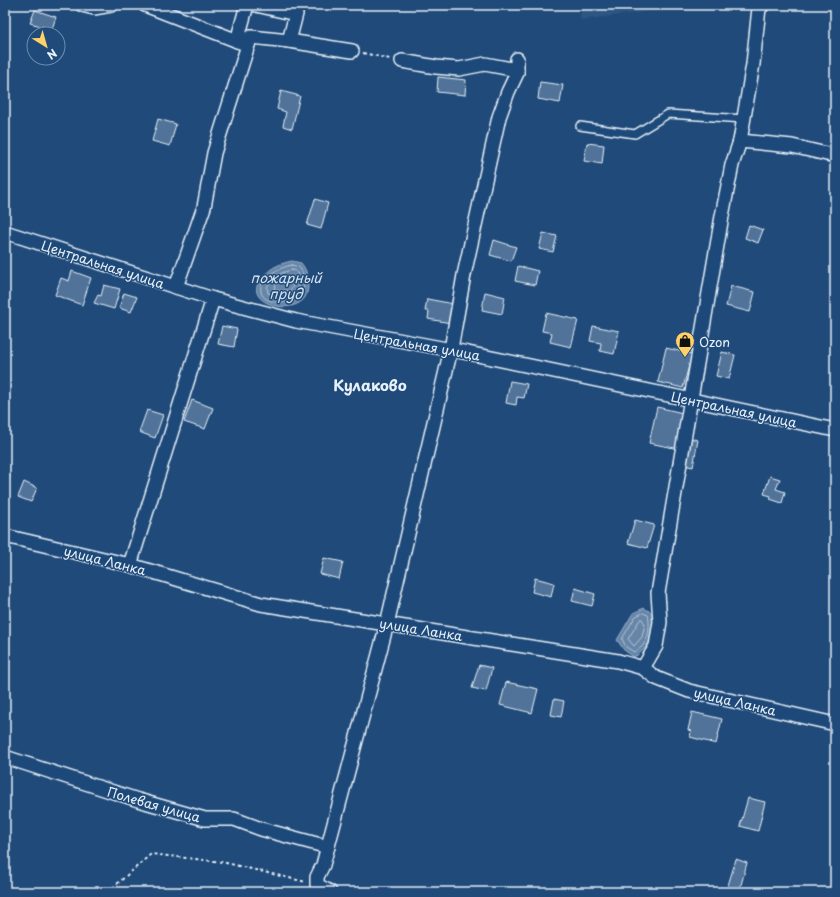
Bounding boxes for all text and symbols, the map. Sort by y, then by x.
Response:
north arrow [26,26,66,66]
text: N [43,45,61,64]
street label: Центральная улица [39,235,168,293]
water label: пожарный пруд [251,267,323,304]
street label: Центральная улица [352,324,483,365]
shop icon: Ozon [674,330,696,358]
place label: Ozon [699,332,730,351]
district label: Кулаково [333,373,407,396]
street label: Центральная улица [669,386,799,432]
street label: улица Ланка [62,541,149,580]
street label: улица Ланка [378,613,465,645]
street label: улица Ланка [692,682,779,720]
street label: Полевая улица [105,782,204,827]

